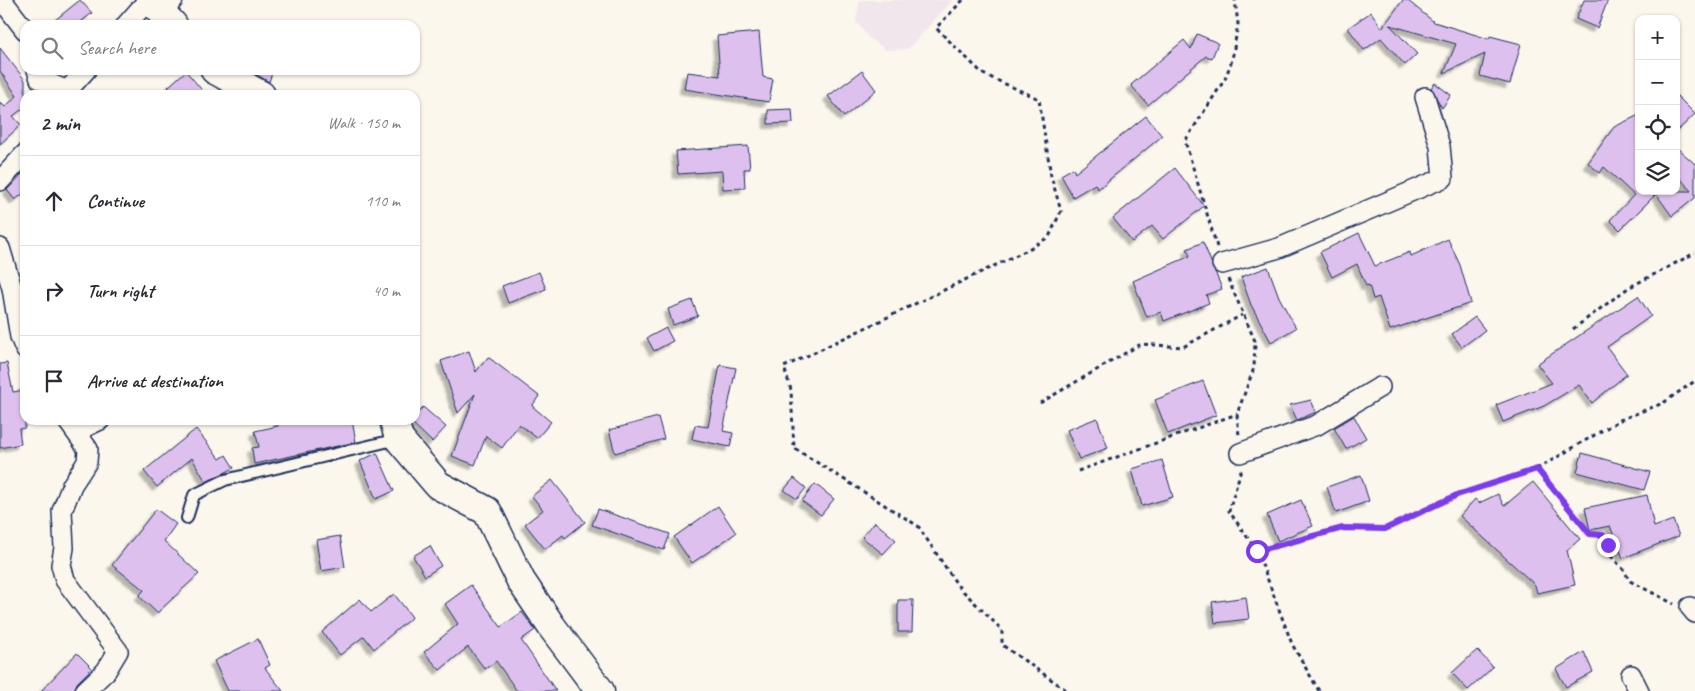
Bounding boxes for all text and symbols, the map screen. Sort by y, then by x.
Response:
map controls [1635,15,1680,195]
button: + [1635,15,1680,60]
search box [20,20,420,75]
icon: search [38,34,66,62]
text: Search here [78,36,155,60]
button: − [1635,60,1680,105]
button: locate [1635,105,1680,150]
text: 2 min [40,110,80,136]
text: Walk · 150 m [328,113,400,133]
button: layers [1635,150,1680,195]
icon: ahead [40,187,68,215]
text: Continue [87,189,144,213]
text: 110 m [366,191,400,211]
icon: right [40,277,68,305]
text: Turn right [87,279,154,303]
text: 40 m [373,281,400,301]
icon: arrive [40,367,68,395]
text: Arrive at destination [87,369,223,393]
route end [1597,534,1620,557]
route start [1246,540,1269,563]

